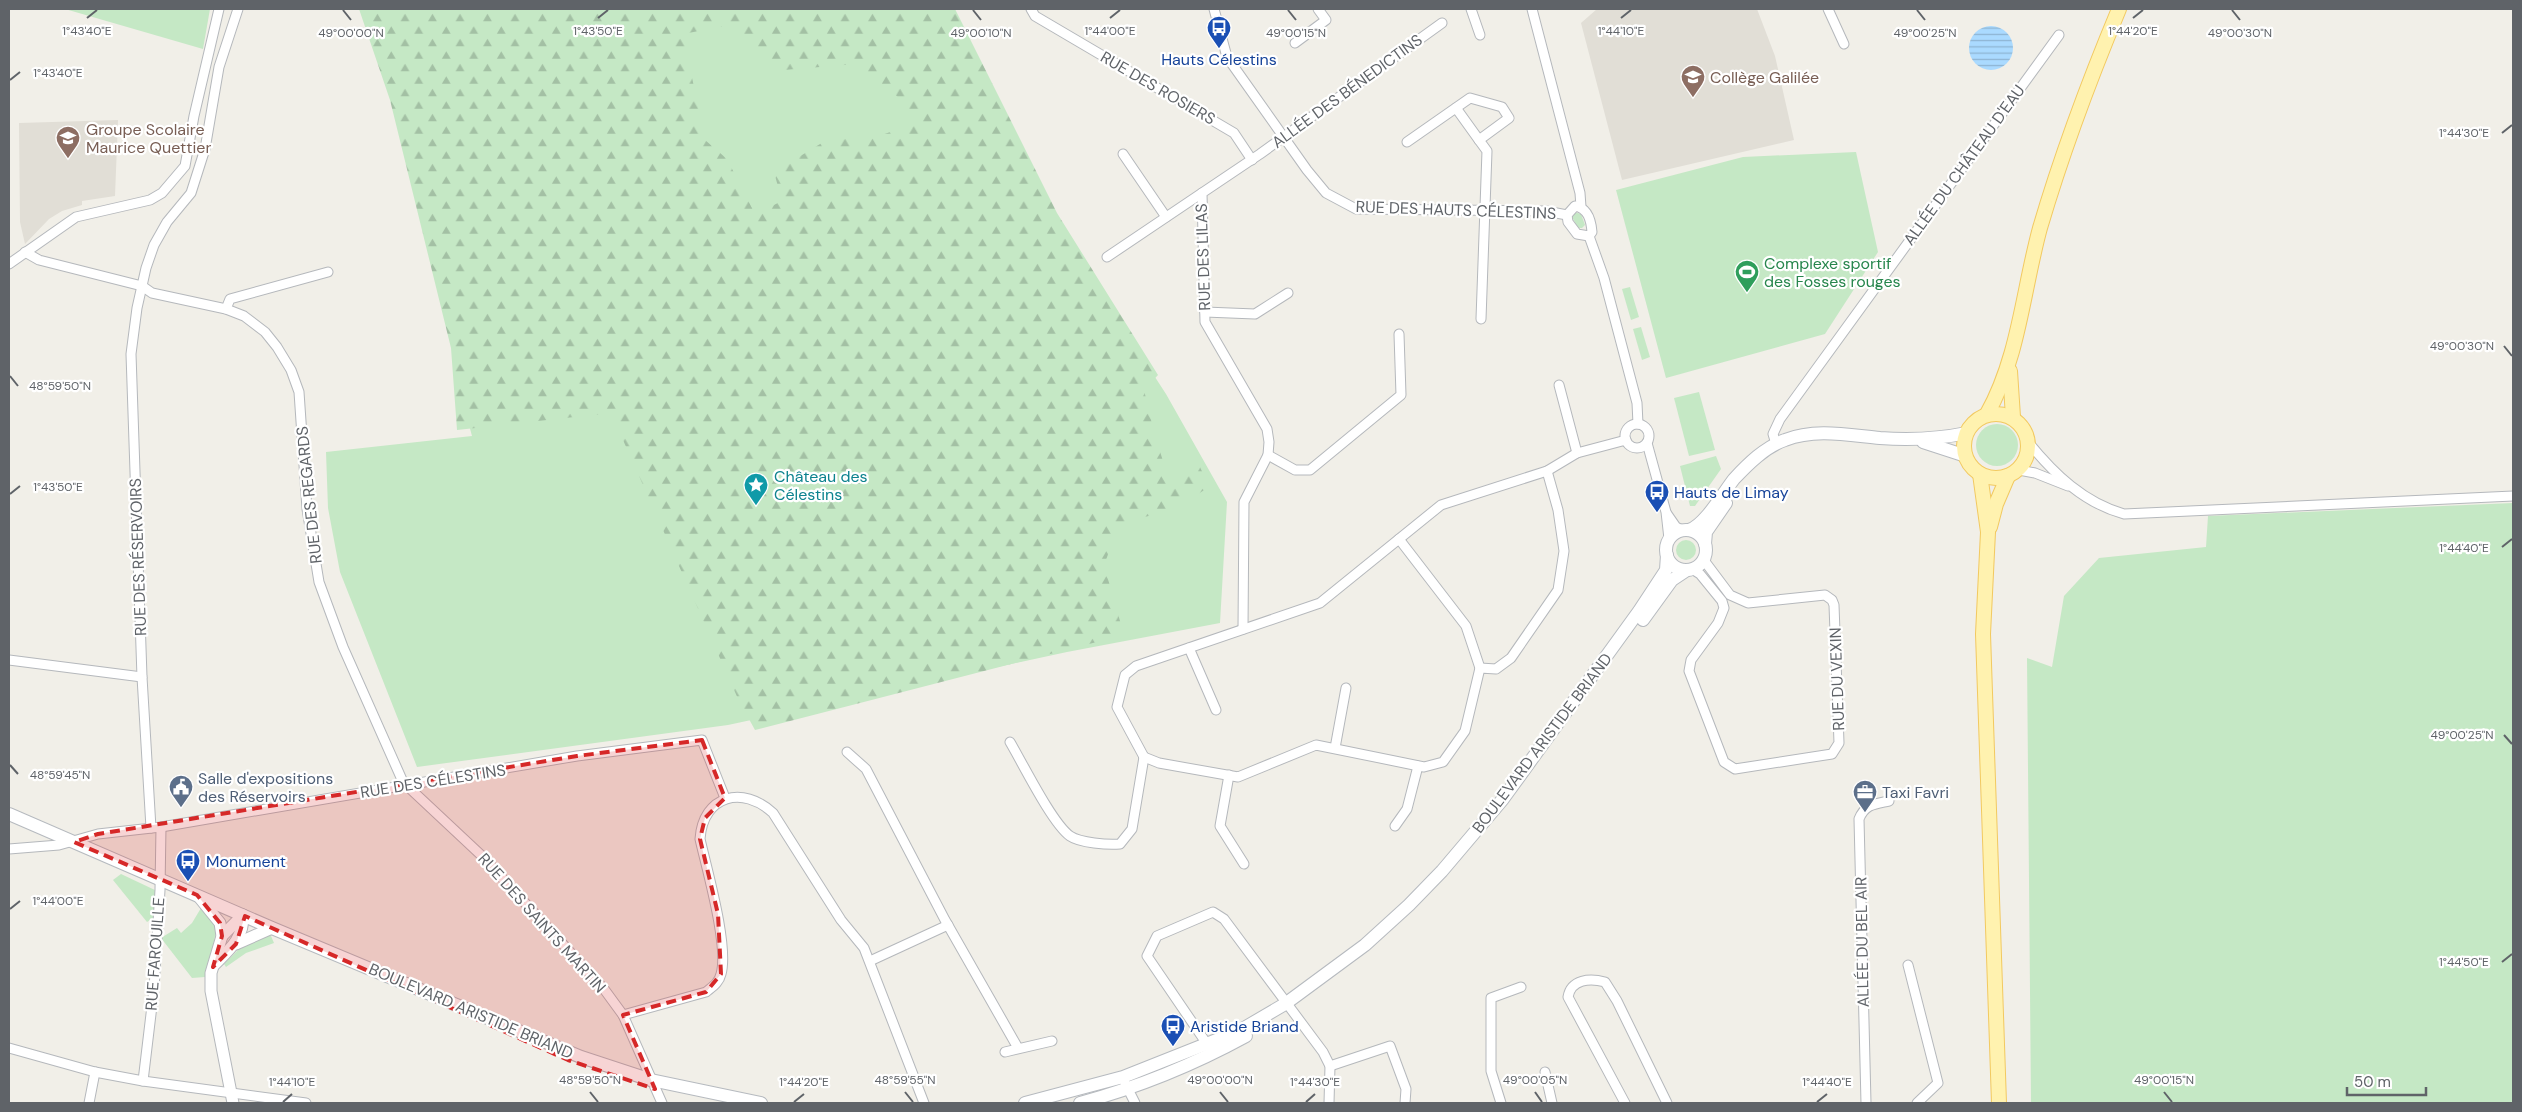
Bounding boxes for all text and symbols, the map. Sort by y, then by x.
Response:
bus stop icon: Hauts Célestins [1206,15,1232,49]
text: 1°43'40"E [62,23,112,39]
text: 1°43'50"E [573,23,623,39]
text: 1°44'00"E [1084,23,1136,39]
text: 1°44'10"E [1598,23,1644,39]
text: 1°44'20"E [2108,23,2158,39]
text: 49°00'00"N [318,25,384,41]
text: 49°00'10"N [951,25,1012,41]
text: 49°00'15"N [1266,25,1326,41]
text: 49°00'25"N [1893,25,1957,41]
text: 49°00'30"N [2208,25,2272,41]
street label: ALLÉE DES BÉNEDICTINS [1268,29,1426,153]
street label: RUE DES ROSIERS [1097,47,1219,129]
place label: Hauts Célestins [1161,49,1277,70]
school or university icon: Collège Galilée [1680,64,1706,98]
text: 1°43'40"E [33,65,83,81]
place label: Collège Galilée [1710,67,1819,88]
street label: ALLÉE DU CHÂTEAU D'EAU [1899,81,2029,249]
place label: Groupe Scolaire Maurice Quettier [86,119,211,158]
school or university icon: Groupe Scolaire Maurice Quettier [55,125,81,159]
text: 1°44'30"E [2439,125,2489,141]
street label: RUE DES HAUTS CÉLESTINS [1355,196,1557,224]
street label: RUE DES LILAS [1191,203,1215,311]
place label: Complexe sportif des Fosses rouges [1764,253,1901,292]
sports icon: Complexe sportif des Fosses rouges [1734,259,1760,293]
text: 49°00'30"N [2430,338,2494,354]
text: 48°59'50"N [29,378,91,394]
street label: RUE DES REGARDS [291,425,327,565]
place label: Château des Célestins [774,466,868,505]
place icon: Château des Célestins [743,472,769,506]
street label: RUE DES RÉSERVOIRS [125,478,151,636]
text: 1°43'50"E [33,479,83,495]
bus stop icon: Hauts de Limay [1644,479,1670,513]
place label: Hauts de Limay [1674,482,1789,503]
text: 1°44'40"E [2439,540,2489,556]
street label: RUE DU VEXIN [1825,627,1849,731]
street label: BOULEVARD ARISTIDE BRIAND [1467,649,1617,837]
text: 49°00'25"N [2430,727,2494,743]
street label: RUE DES CÉLESTINS [359,759,507,803]
text: 48°59'45"N [30,767,90,783]
place label: Salle d'expositions des Réservoirs [198,768,333,807]
public building icon: Salle d'expositions des Réservoirs [168,774,194,808]
office icon: Taxi Favri [1852,779,1878,813]
place label: Taxi Favri [1882,782,1949,803]
bus stop icon: Monument [175,848,201,882]
street label: RUE DES SAINTS MARTIN [474,849,610,997]
place label: Monument [206,851,286,872]
street label: ALLÉE DU BEL AIR [1850,876,1874,1008]
text: 1°44'00"E [32,893,84,909]
street label: RUE FAROUILLE [141,897,169,1011]
text: 1°44'50"E [2439,954,2489,970]
street label: BOULEVARD ARISTIDE BRIAND [366,958,576,1064]
bus stop icon: Aristide Briand [1160,1013,1186,1047]
place label: Aristide Briand [1190,1016,1299,1037]
scale bar [2347,1064,2426,1096]
text: 48°59'50"N [559,1072,621,1088]
text: 48°59'55"N [875,1072,935,1088]
text: 49°00'00"N [1187,1072,1253,1088]
text: 49°00'05"N [1503,1072,1567,1088]
text: 49°00'15"N [2134,1072,2194,1088]
text: 50 m [2354,1072,2391,1092]
text: 1°44'10"E [269,1074,315,1090]
text: 1°44'20"E [779,1074,829,1090]
text: 1°44'30"E [1290,1074,1340,1090]
text: 1°44'40"E [1802,1074,1852,1090]

